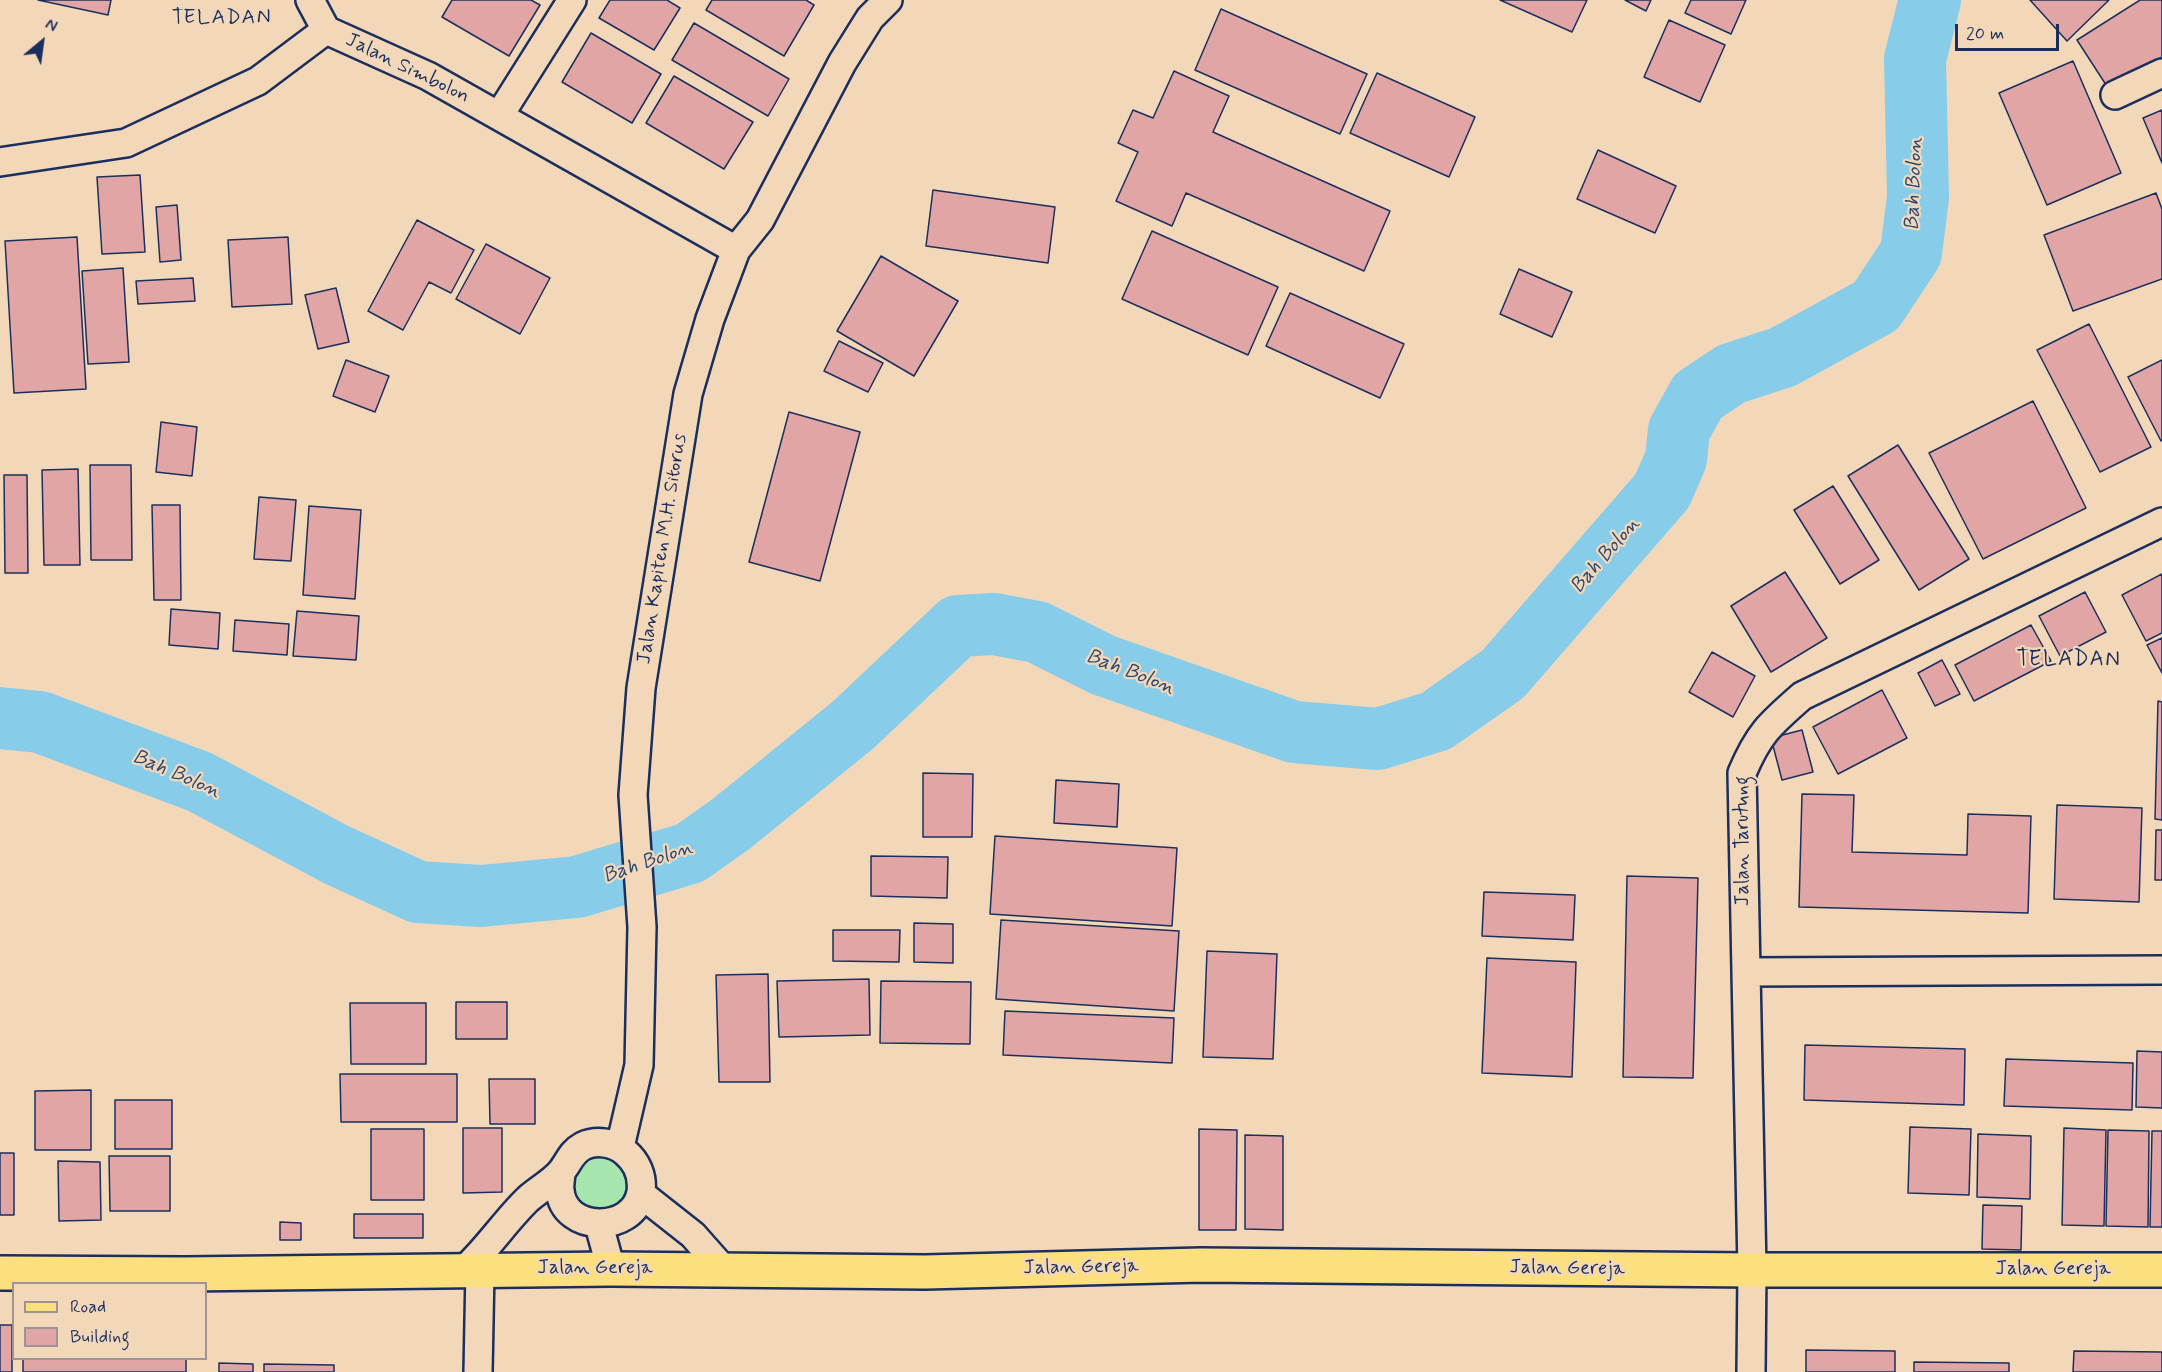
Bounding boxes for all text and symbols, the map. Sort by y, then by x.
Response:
district label: TELADAN [172,6,272,32]
north arrow [12,12,72,72]
scale bar [1958,12,2062,50]
text: N [41,14,61,38]
text: 20 m [1966,22,2004,46]
street label: Jalan Simbolon [341,29,473,109]
water label: Bah Bolon [1901,137,1929,231]
street label: Jalan Kapiten M.H. Sitorus [633,432,693,666]
water label: Bah Bolon [1566,513,1646,599]
water label: Bah Bolon [1082,645,1178,701]
district label: TELADAN [2017,647,2121,673]
water label: Bah Bolon [128,745,224,805]
street label: Jalan Tarutung [1732,776,1756,906]
water label: Bah Bolon [600,836,696,890]
street label: Jalan Gereja [1023,1255,1139,1281]
street label: Jalan Gereja [1509,1256,1625,1282]
street label: Jalan Gereja [537,1257,653,1281]
street label: Jalan Gereja [1995,1258,2111,1282]
legend [12,1282,207,1360]
text: Road [70,1295,106,1319]
text: Building [70,1325,130,1349]

